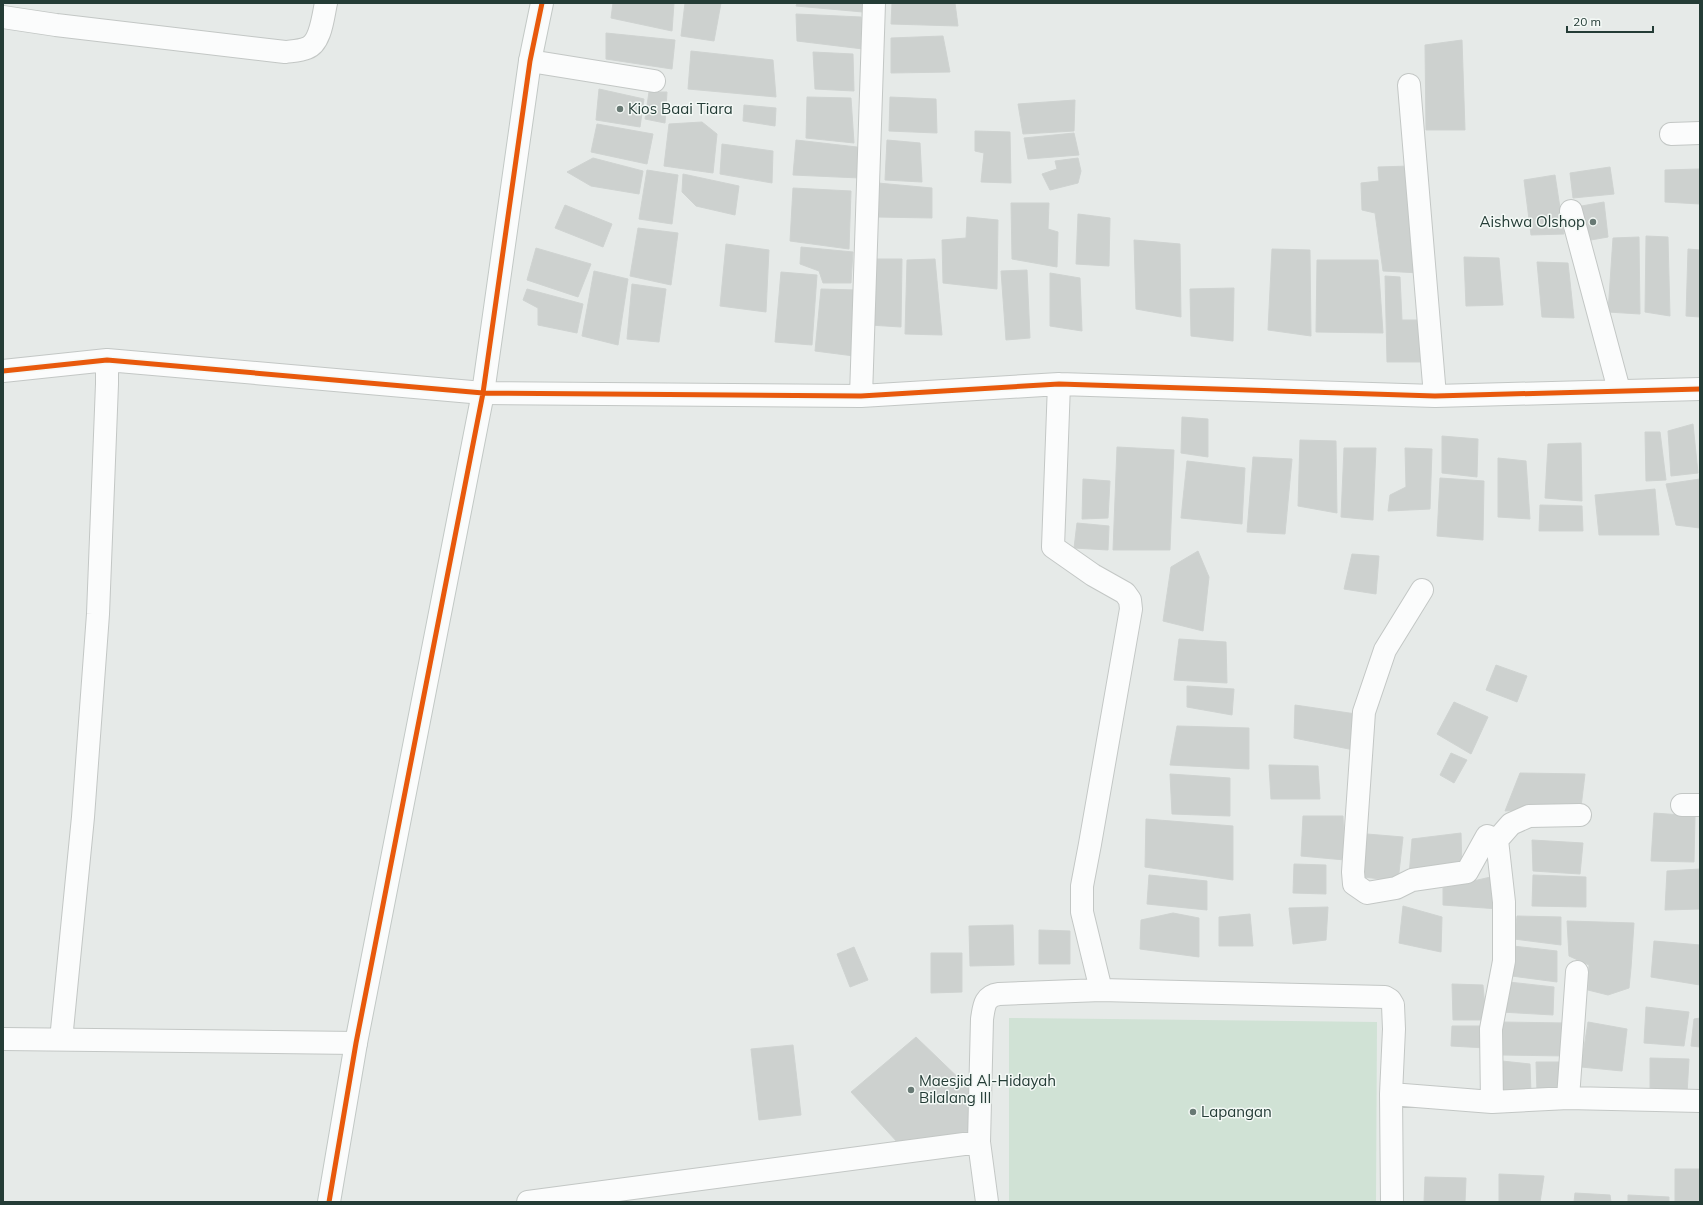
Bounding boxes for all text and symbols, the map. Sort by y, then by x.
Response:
scale bar [1567,8,1653,34]
text: 20 m [1573,14,1601,29]
place label: Kios Baai Tiara [628,99,733,118]
marker: Kios Baai Tiara [615,104,625,114]
place label: Aishwa Olshop [1480,212,1585,231]
marker: Aishwa Olshop [1588,217,1598,227]
place label: Maesjid Al-Hidayah Bilalang III [919,1071,1056,1107]
marker: Maesjid Al-Hidayah Bilalang III [906,1085,916,1095]
place label: Lapangan [1201,1102,1272,1121]
marker: Lapangan [1188,1107,1198,1117]

